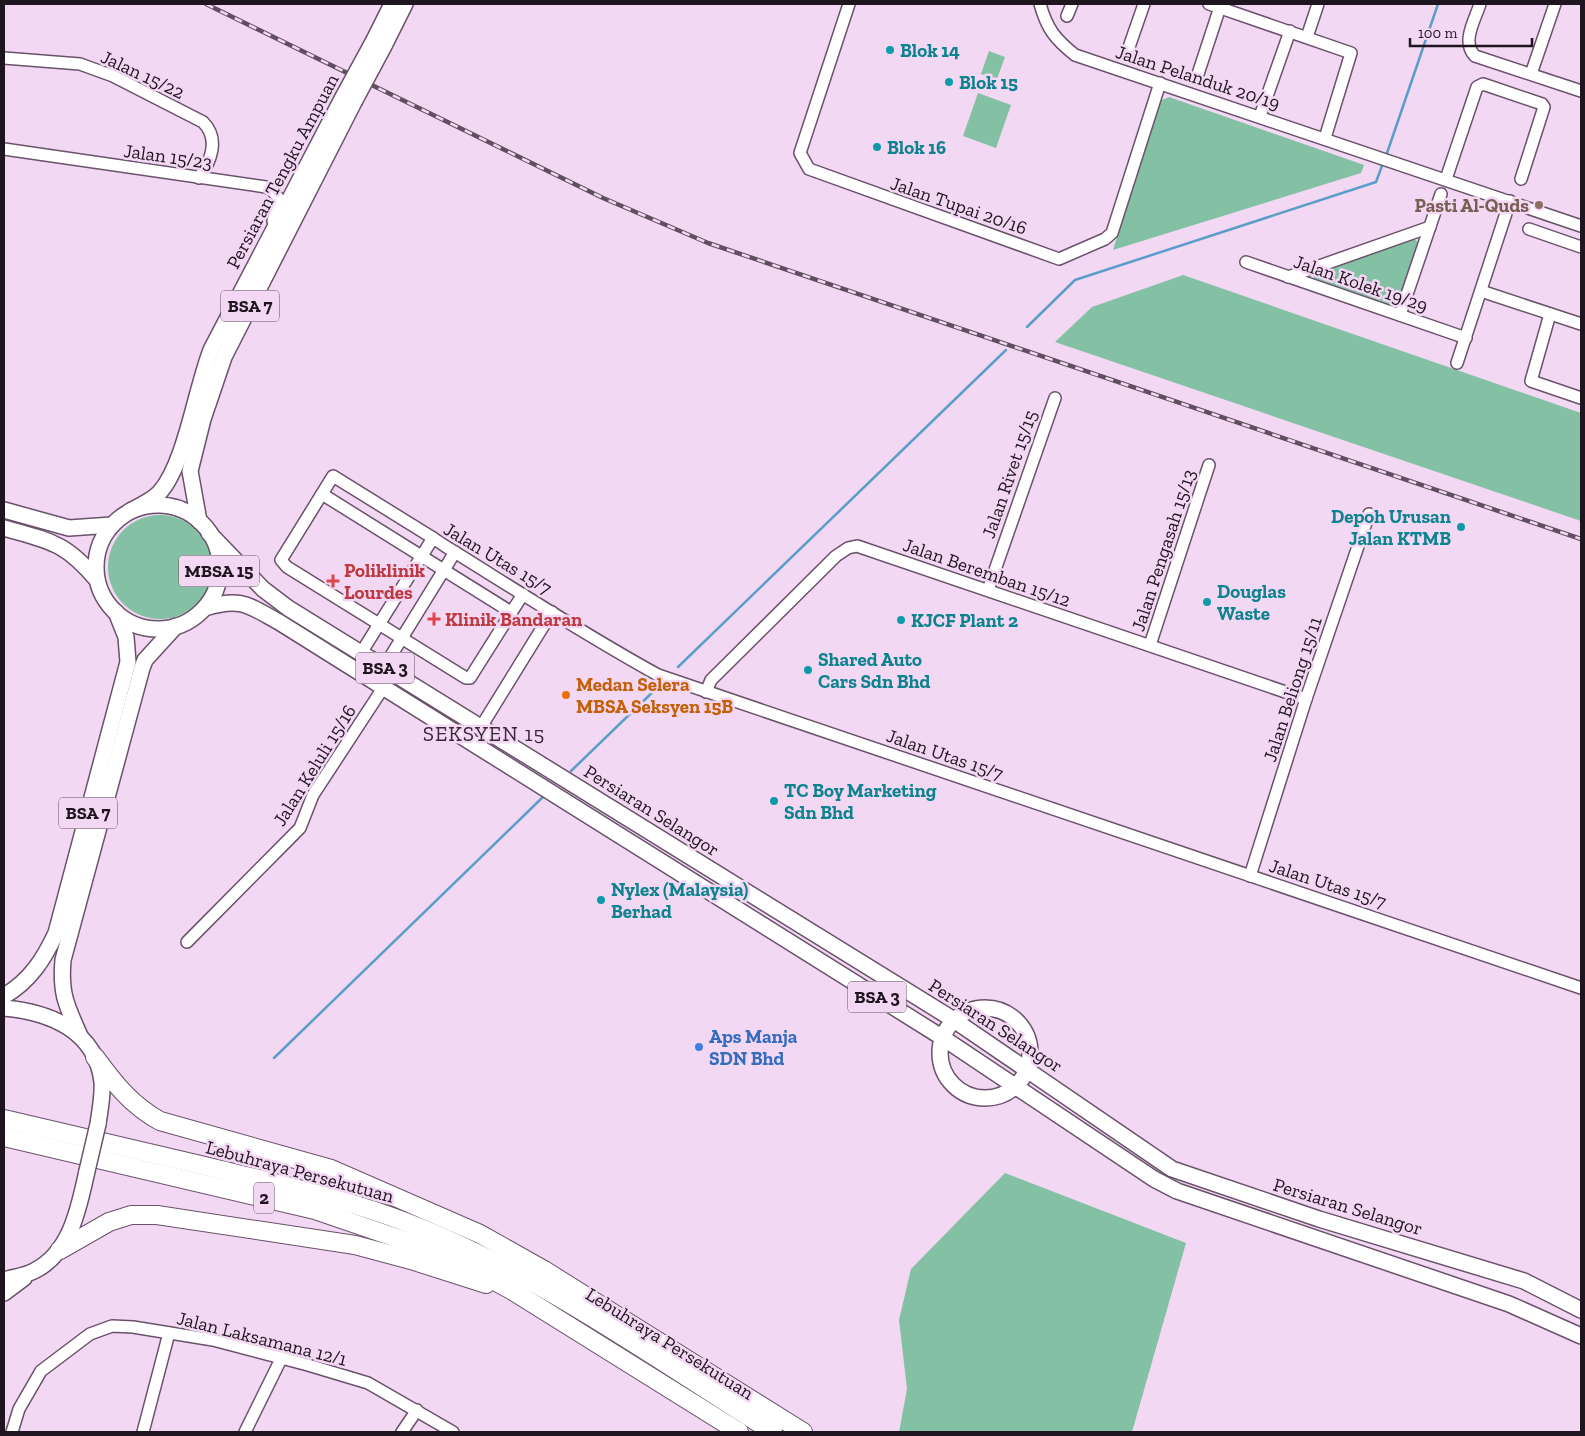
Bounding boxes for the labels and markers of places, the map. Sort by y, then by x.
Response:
place label: Blok 14 [900,39,960,62]
marker: Blok 14 [884,44,896,56]
place label: Blok 15 [959,71,1018,94]
marker: Blok 15 [943,76,955,88]
place label: Blok 16 [887,136,946,159]
marker: Blok 16 [871,141,883,153]
place label: Pasti Al-Quds [1414,194,1529,217]
marker: Pasti Al-Quds [1533,199,1545,211]
place label: Depoh Urusan Jalan KTMB [1331,505,1452,550]
marker: Depoh Urusan Jalan KTMB [1455,521,1467,533]
place label: Poliklinik Lourdes [344,559,426,604]
marker: Poliklinik Lourdes [326,574,340,588]
place label: Douglas Waste [1217,580,1286,625]
marker: Douglas Waste [1201,596,1213,608]
place label: Klinik Bandaran [445,608,583,631]
place label: KJCF Plant 2 [911,609,1018,632]
marker: Klinik Bandaran [427,612,441,626]
marker: KJCF Plant 2 [895,614,907,626]
place label: Shared Auto Cars Sdn Bhd [818,648,931,693]
marker: Shared Auto Cars Sdn Bhd [802,664,814,676]
place label: Medan Selera MBSA Seksyen 15B [576,673,733,718]
marker: Medan Selera MBSA Seksyen 15B [560,689,572,701]
place label: TC Boy Marketing Sdn Bhd [784,779,937,824]
marker: TC Boy Marketing Sdn Bhd [768,795,780,807]
place label: Nylex (Malaysia) Berhad [611,878,749,923]
marker: Nylex (Malaysia) Berhad [595,894,607,906]
place label: Aps Manja SDN Bhd [709,1025,798,1070]
marker: Aps Manja SDN Bhd [693,1041,705,1053]

